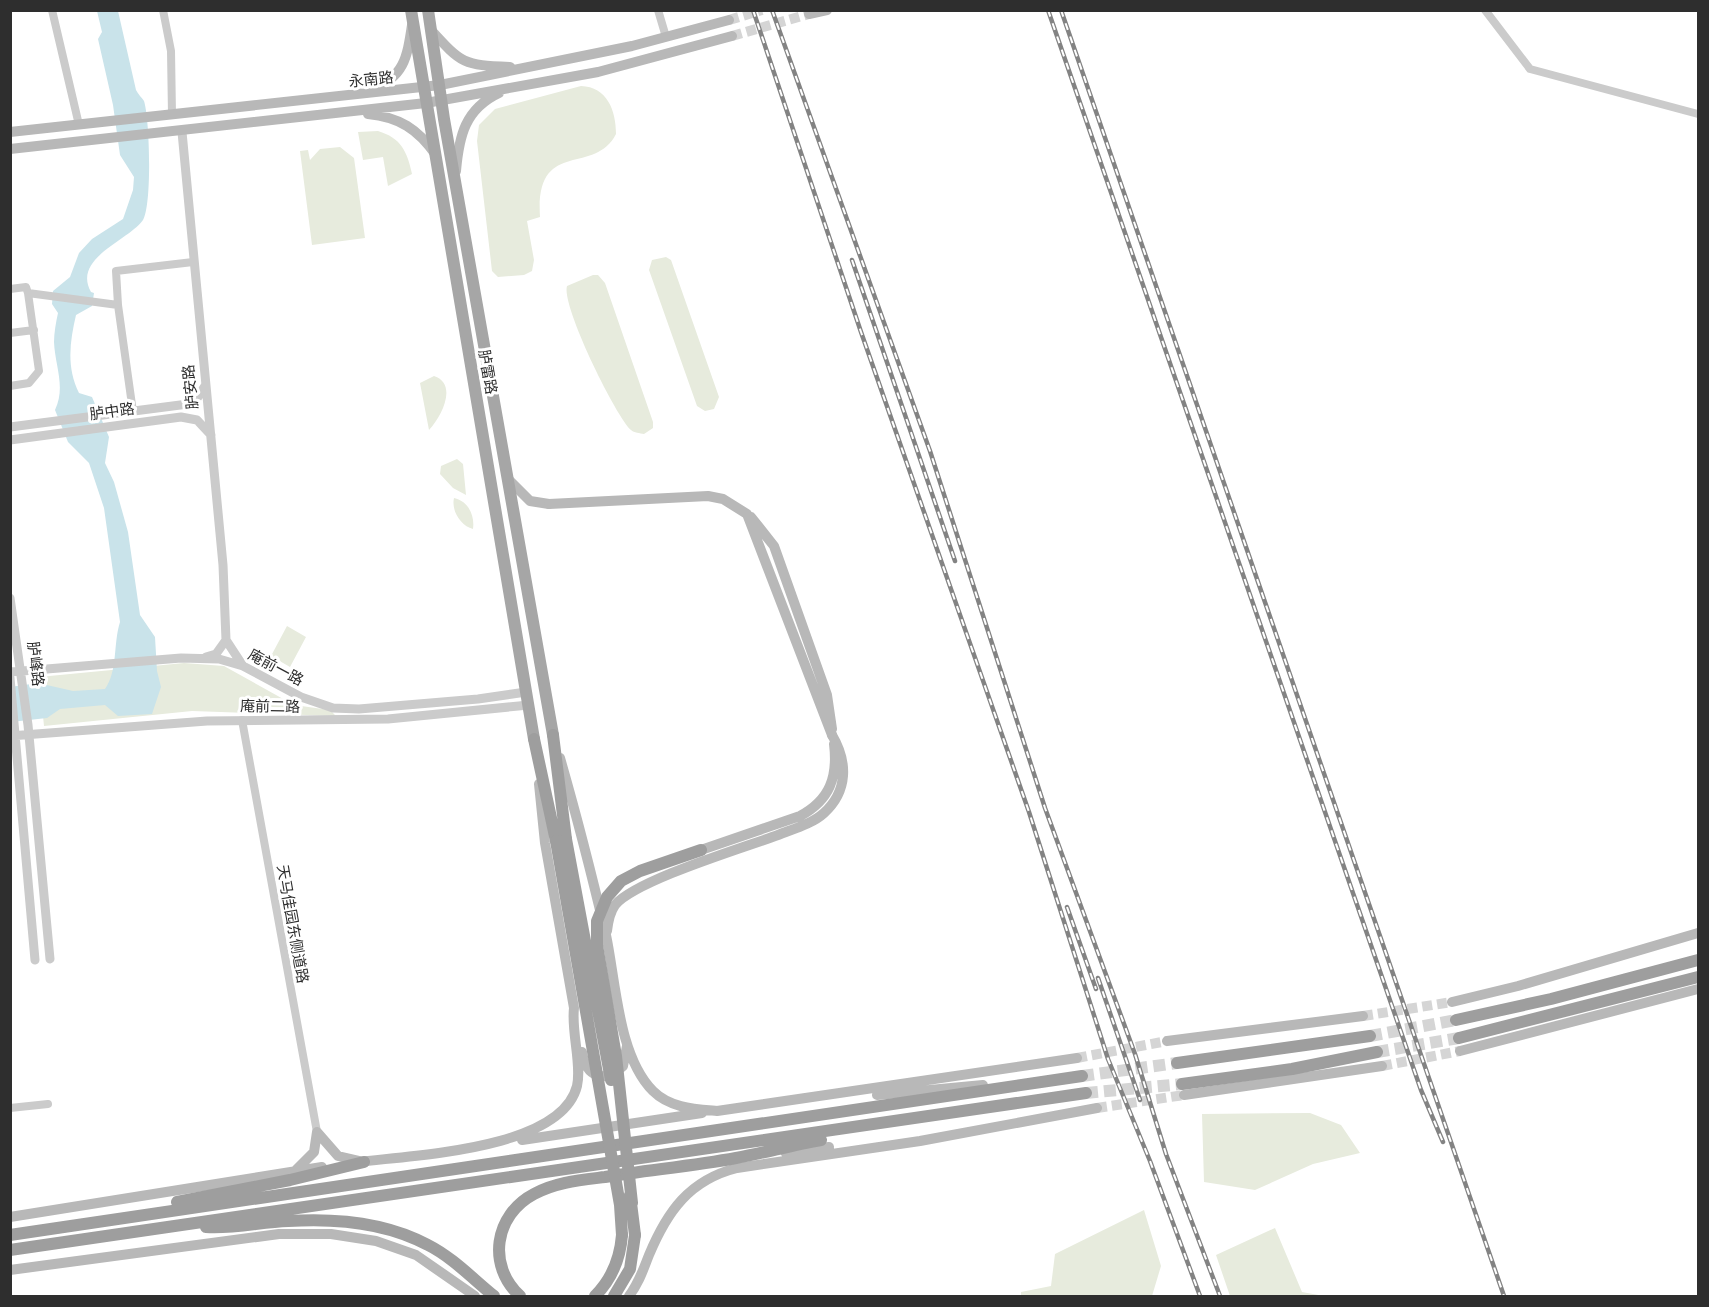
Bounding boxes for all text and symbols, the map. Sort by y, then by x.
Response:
street label: 永南路 [348,67,394,91]
street label: 胪雷路 [475,348,501,396]
street label: 胪安路 [178,364,202,410]
street label: 胪中路 [88,398,136,424]
street label: 胪峰路 [24,641,48,687]
street label: 庵前一路 [245,645,307,689]
street label: 庵前二路 [240,696,300,716]
street label: 天马佳园东侧道路 [273,863,313,985]

